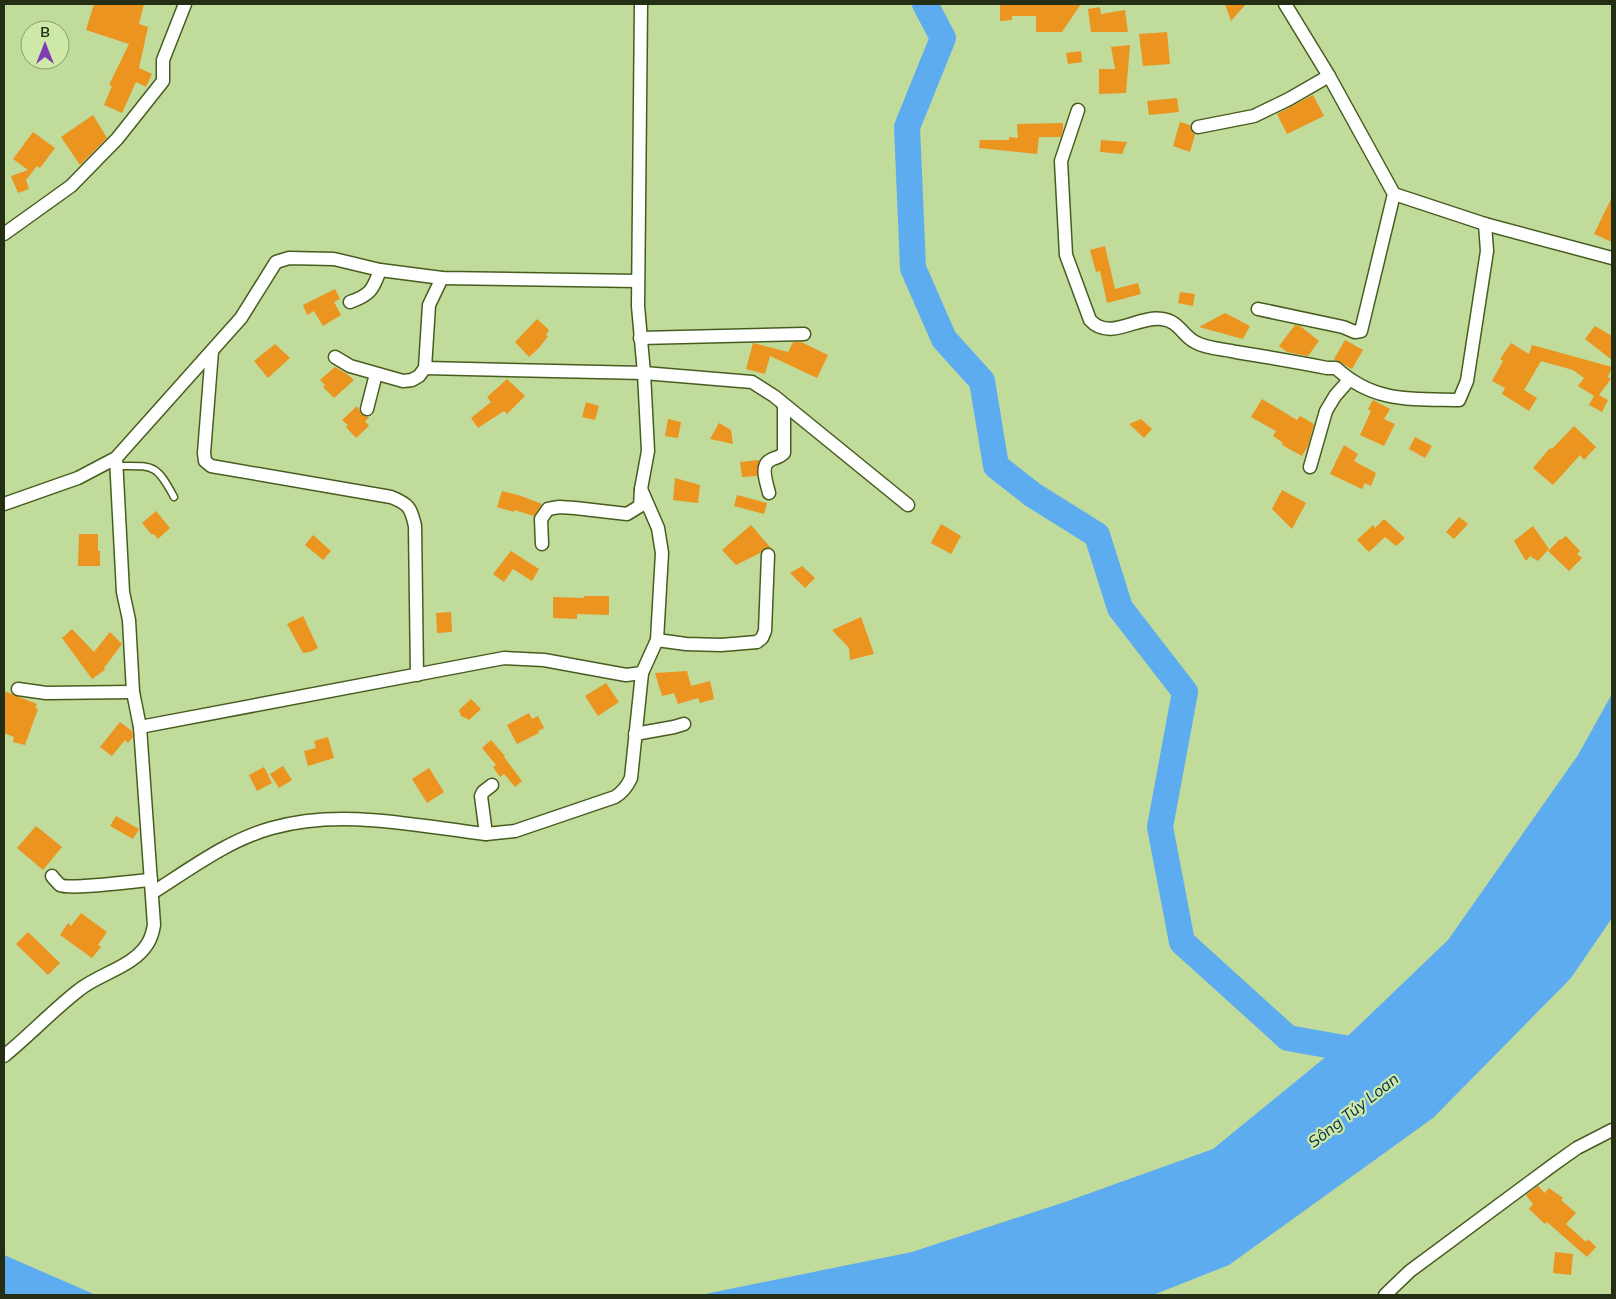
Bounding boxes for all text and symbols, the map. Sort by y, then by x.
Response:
north arrow [20,20,70,70]
text: B [40,23,50,41]
water label: Sông Túy Loan [1304,1068,1402,1152]

